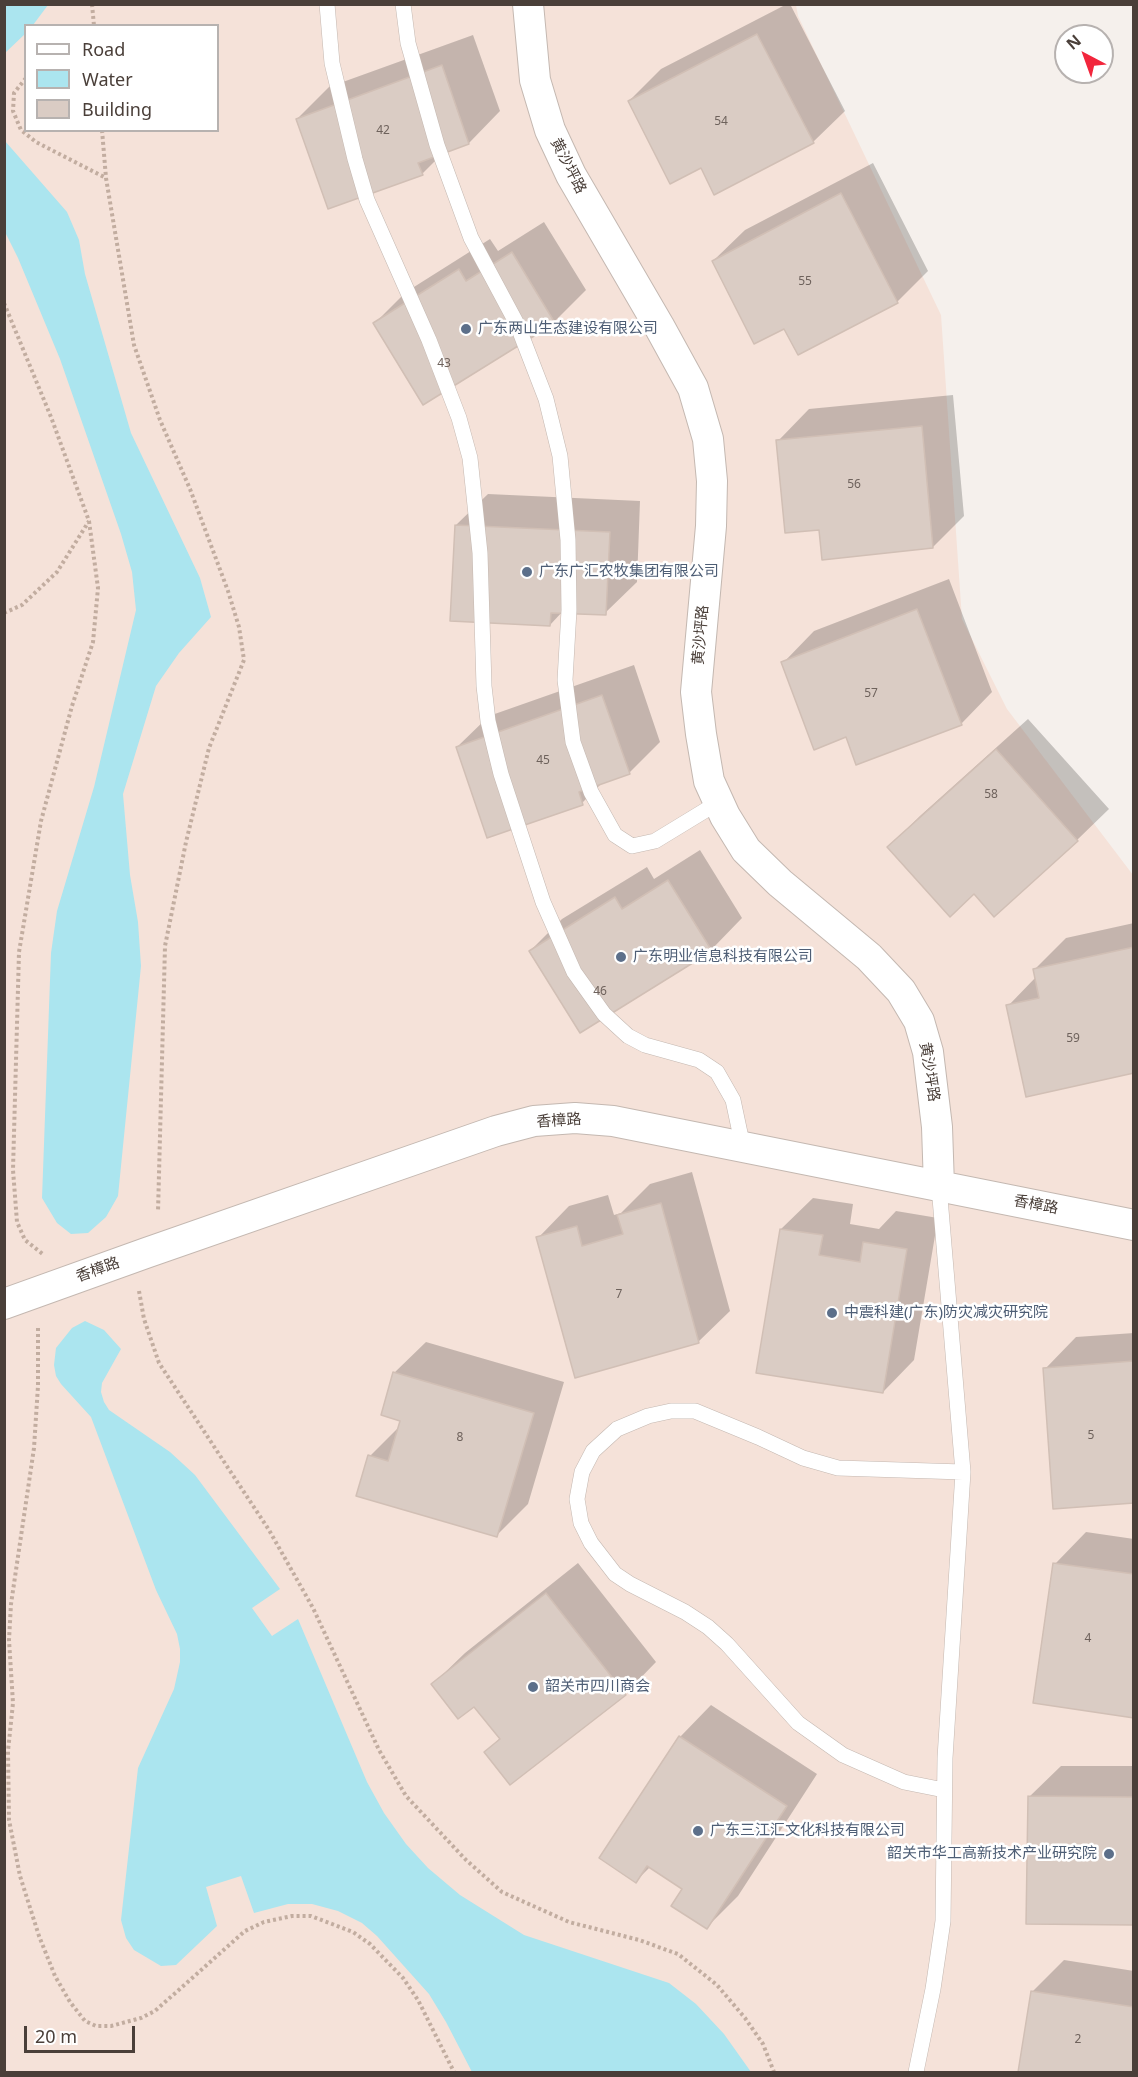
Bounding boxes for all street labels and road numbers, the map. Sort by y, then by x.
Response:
street label: 黄沙坪路 [546,135,590,197]
street label: 黄沙坪路 [689,604,713,666]
street label: 黄沙坪路 [915,1041,943,1103]
street label: 香樟路 [536,1110,582,1132]
street label: 香樟路 [1012,1192,1060,1218]
street label: 香樟路 [74,1254,122,1286]

